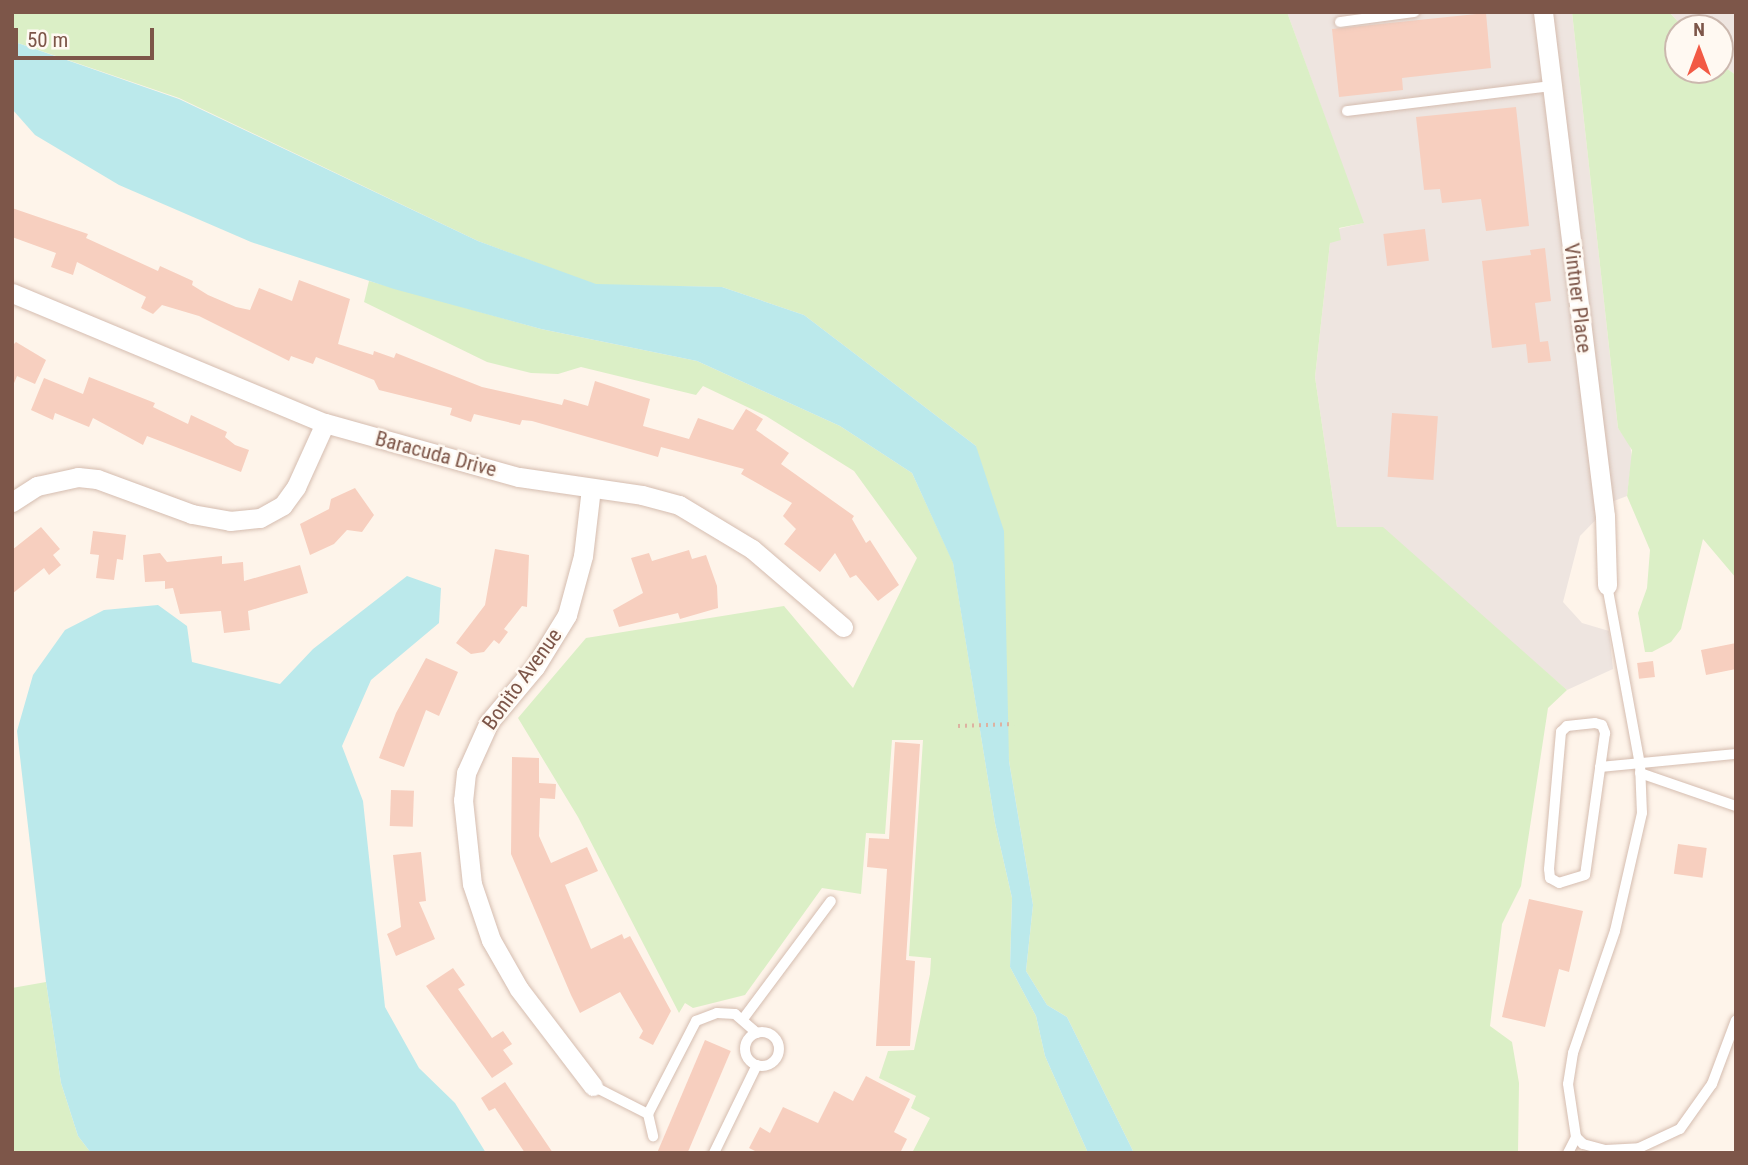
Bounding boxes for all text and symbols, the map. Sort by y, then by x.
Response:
scale bar [18,14,158,58]
north arrow [1664,14,1734,84]
text: N [1693,18,1705,41]
text: 50 m [27,28,68,52]
street label: Vintner Place [1559,242,1597,354]
street label: Baracuda Drive [373,426,499,482]
street label: Bonito Avenue [477,624,567,734]

